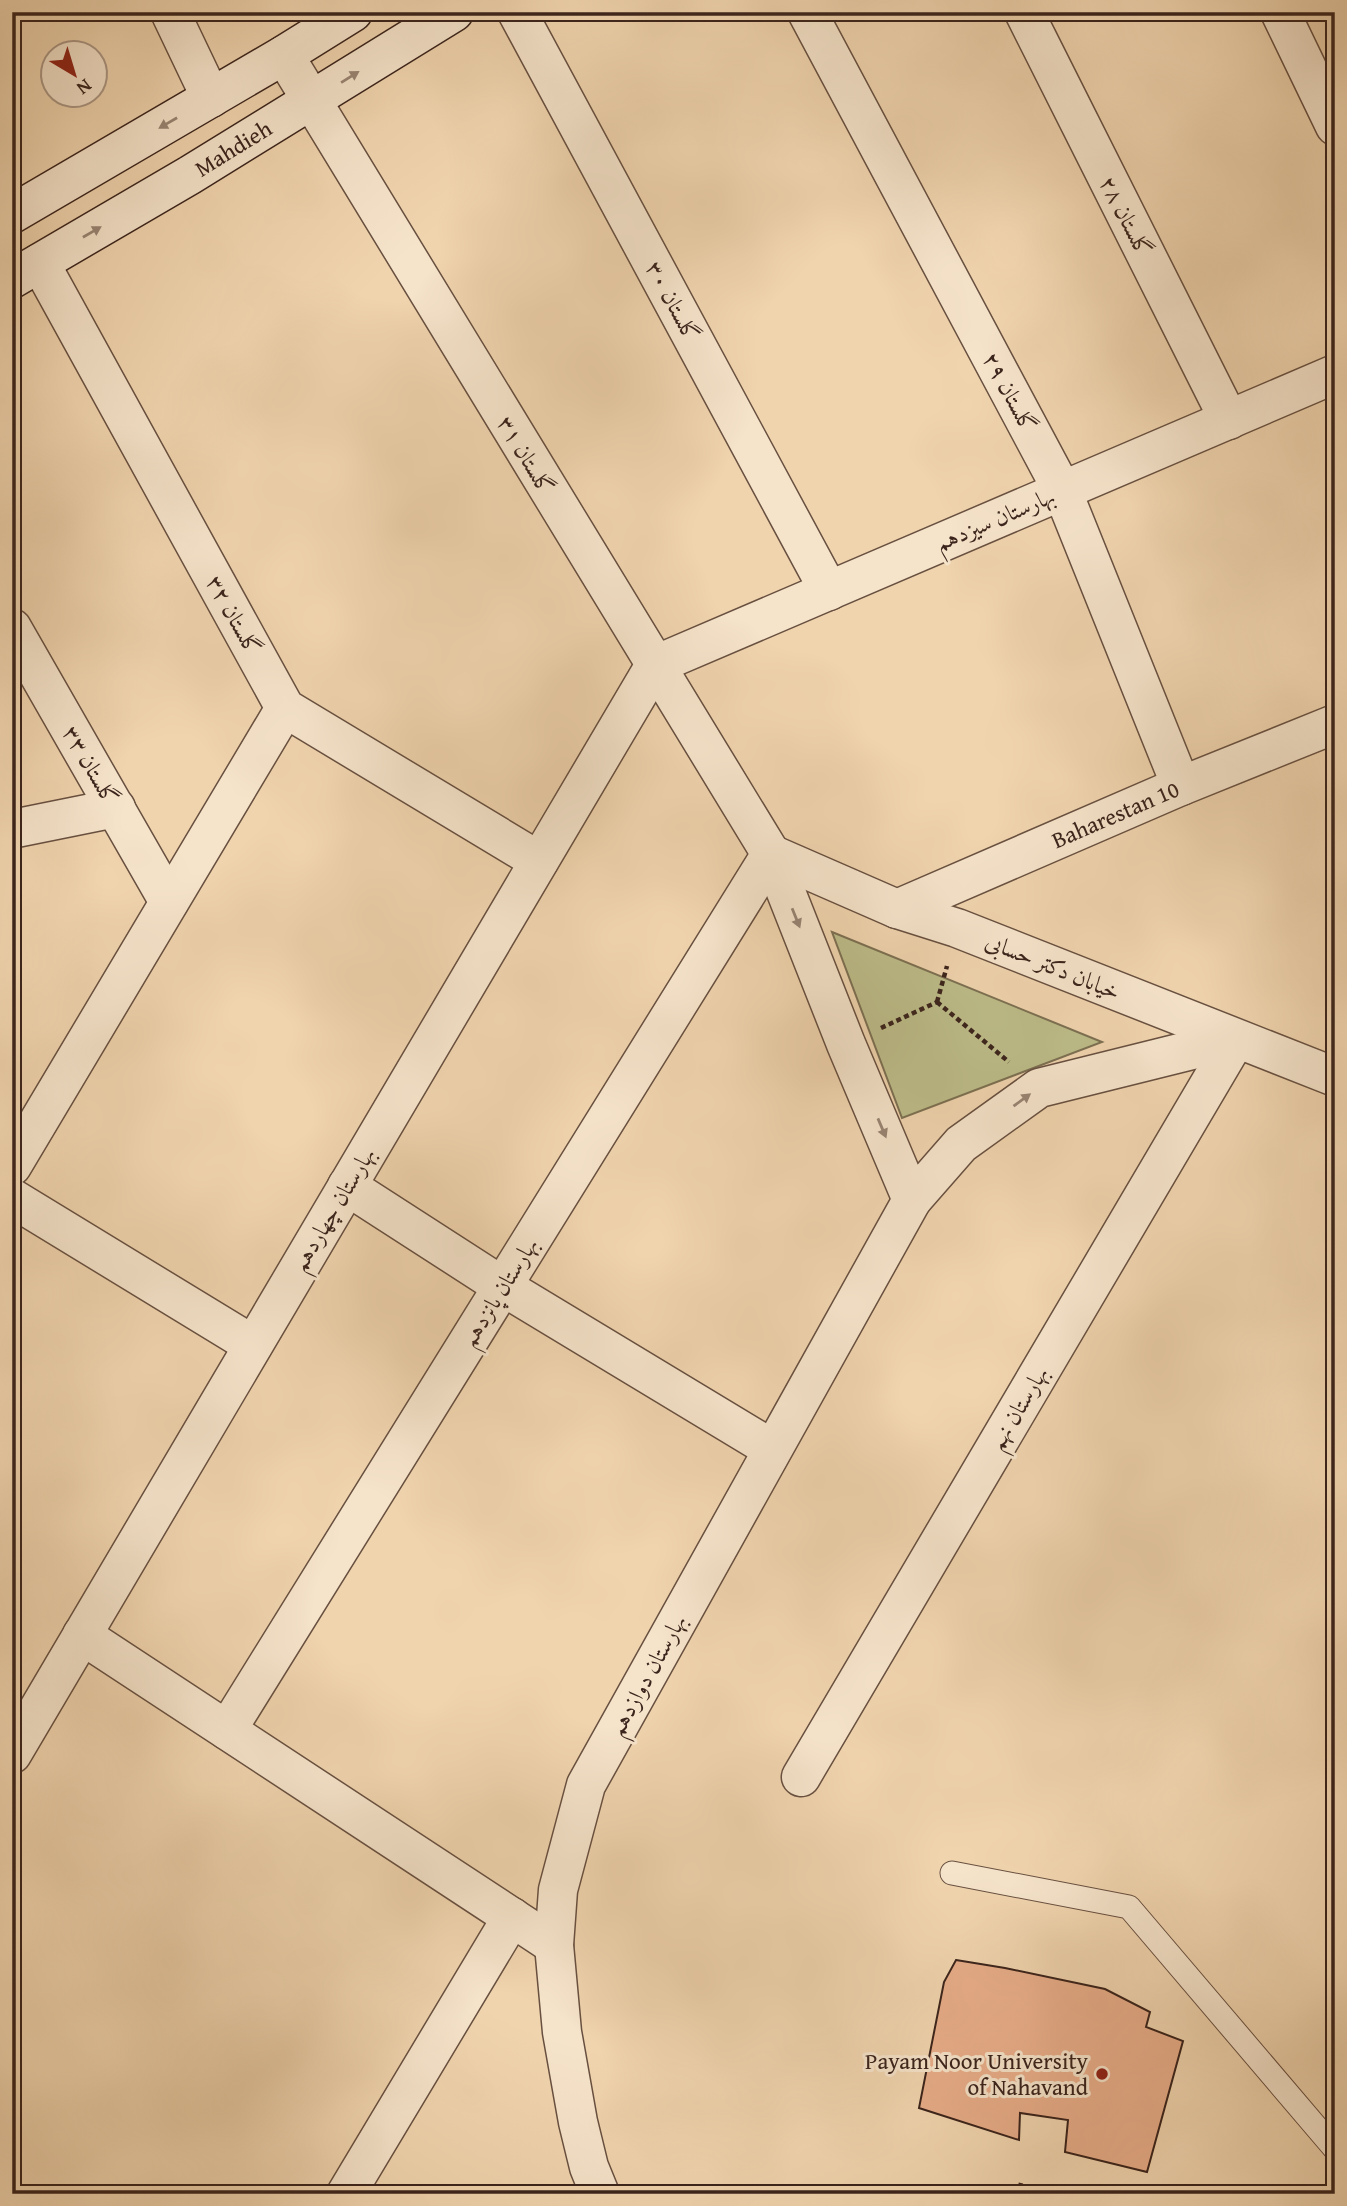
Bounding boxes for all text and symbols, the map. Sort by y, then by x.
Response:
north arrow [38,38,108,108]
one-way arrow [341,71,360,84]
text: N [71,72,98,103]
street label: Mahdieh [188,111,278,184]
one-way arrow [158,117,178,129]
street label: گلستان ۲۸ [1092,170,1161,262]
one-way arrow [83,226,102,239]
street label: گلستان ۳۰ [638,255,708,347]
street label: گلستان ۲۹ [975,346,1045,438]
street label: گلستان ۳۱ [490,409,563,501]
street label: بهارستان سیزدهم [930,478,1062,564]
street label: گلستان ۳۲ [199,569,270,661]
street label: گلستان ۳۳ [55,719,127,811]
street label: Baharestan 10 [1046,772,1184,856]
one-way arrow [791,907,802,928]
street label: خیابان دکتر حسابی [981,923,1126,1008]
one-way arrow [1013,1093,1031,1107]
one-way arrow [877,1118,888,1139]
street label: بهارستان چهاردهم [282,1140,388,1280]
street label: بهارستان پانزدهم [452,1231,550,1356]
street label: بهارستان نهم [979,1359,1061,1459]
street label: بهارستان دوازدهم [599,1608,699,1745]
place label: Payam Noor University of Nahavand [865,2044,1089,2103]
marker: Payam Noor University of Nahavand [1094,2066,1110,2082]

